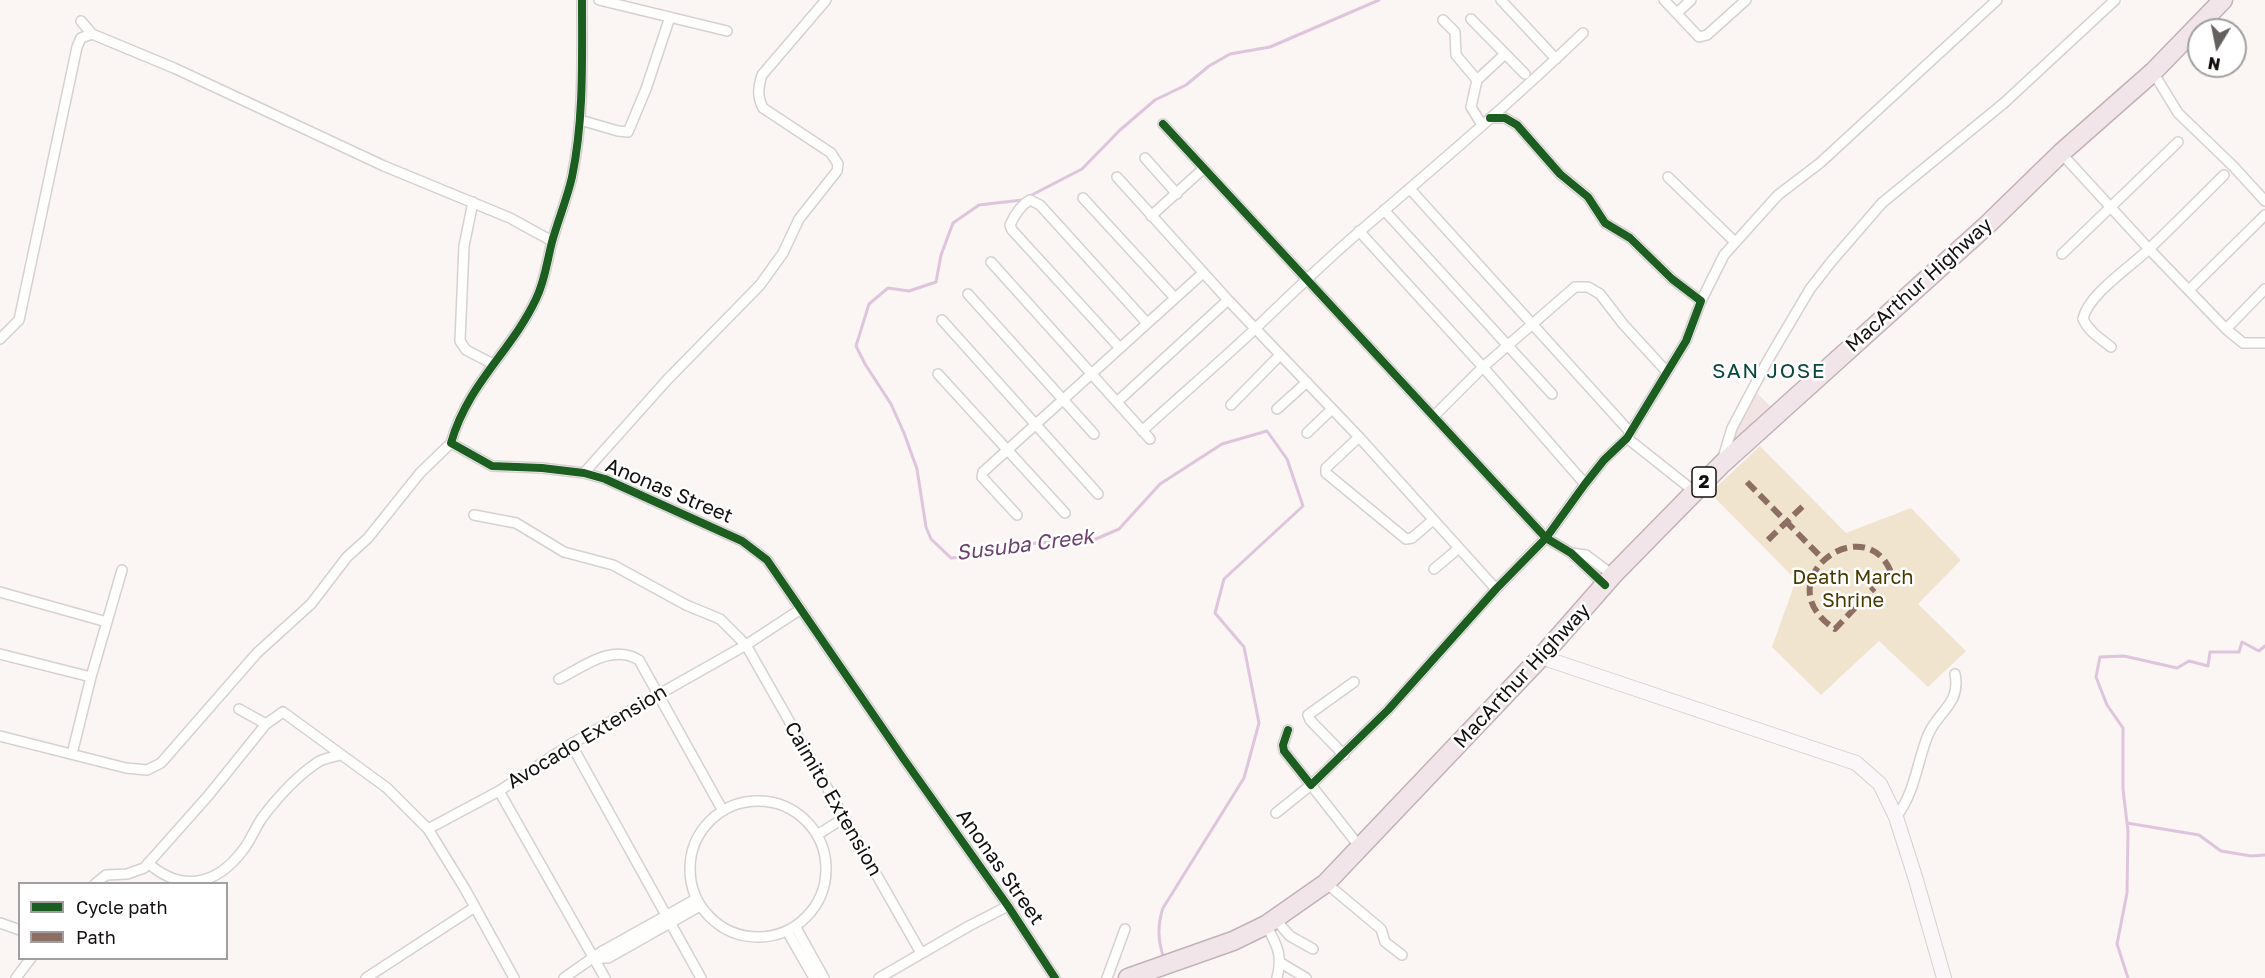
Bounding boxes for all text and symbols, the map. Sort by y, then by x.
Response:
north arrow [2187,18,2247,78]
text: N [2206,53,2222,75]
street label: MacArthur Highway [1841,213,1997,357]
district label: SAN JOSE [1712,358,1826,384]
street label: Anonas Street [602,453,736,529]
road number: 2 [1692,467,1716,497]
water label: Susuba Creek [955,524,1095,566]
park label: Death March Shrine [1792,566,1914,613]
street label: MacArthur Highway [1449,599,1595,753]
street label: Avocado Extension [503,680,671,794]
street label: Caimito Extension [779,718,887,880]
street label: Anonas Street [951,804,1049,930]
legend [18,882,228,960]
text: Cycle path [76,896,168,918]
text: Path [76,926,116,948]

